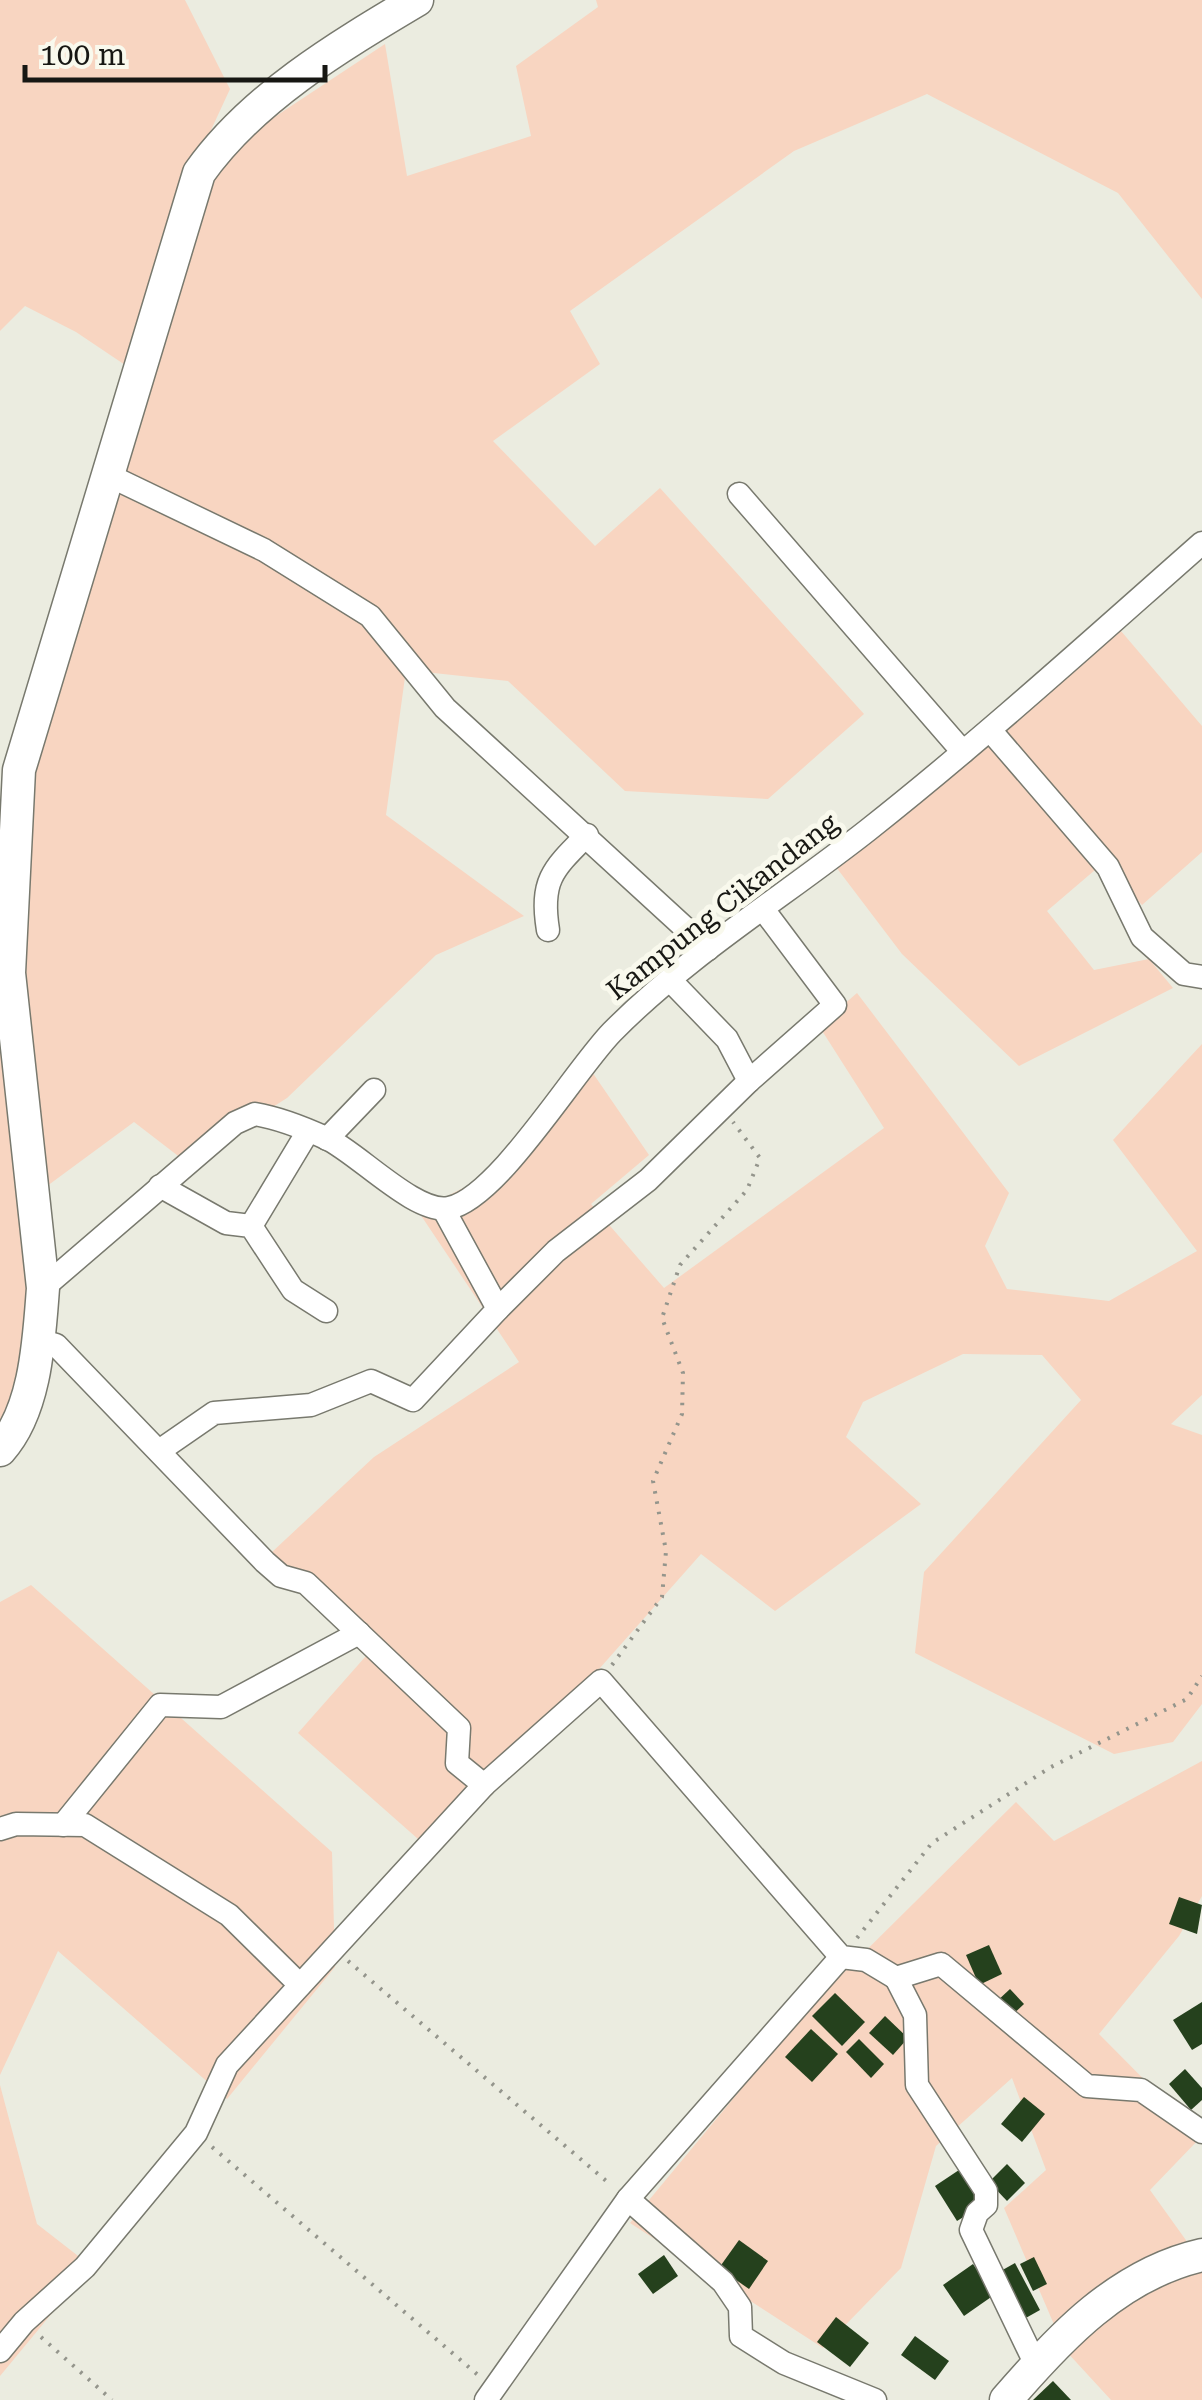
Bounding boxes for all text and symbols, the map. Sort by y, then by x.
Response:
scale bar [25,20,325,82]
text: 100 m [40,37,125,72]
street label: Kampung Cikandang [600,806,844,1007]

